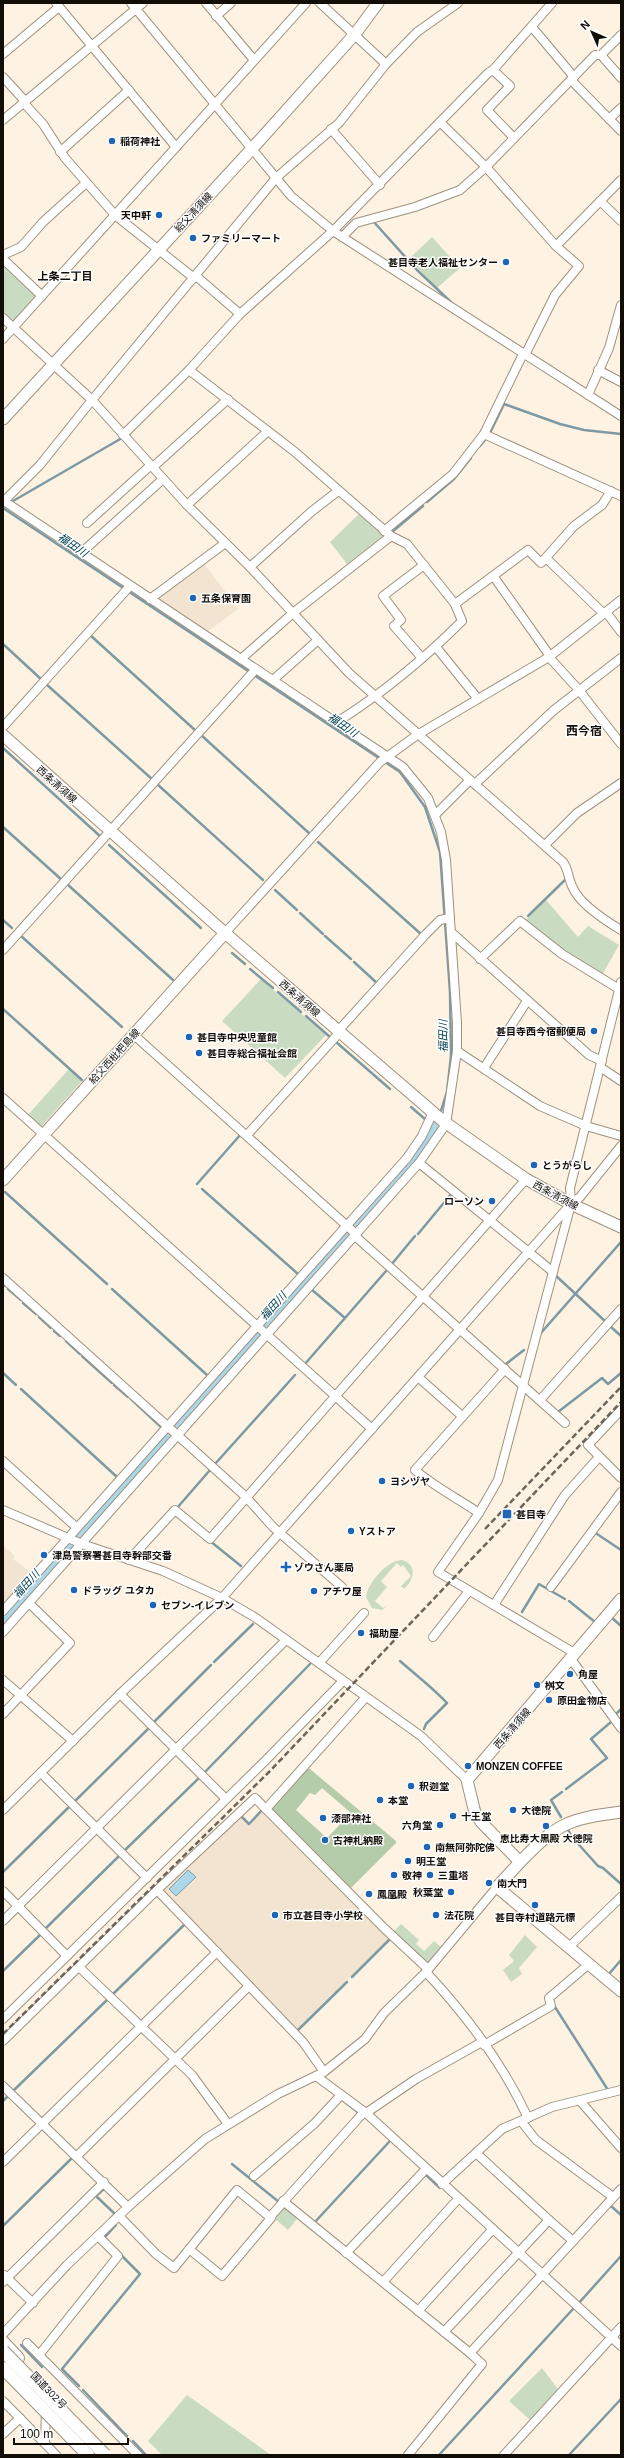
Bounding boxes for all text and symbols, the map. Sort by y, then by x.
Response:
north arrow [572,12,612,52]
text: N [578,18,592,32]
marker: 稲荷神社 [107,136,117,146]
place label: 稲荷神社 [120,136,161,147]
street label: 給父清須線 [172,190,214,234]
place label: 天中軒 [121,210,151,221]
marker: 天中軒 [154,210,164,220]
marker: ファミリーマート [188,233,198,243]
place label: ファミリーマート [201,233,281,244]
place label: 甚目寺老人福祉センター [388,257,498,268]
marker: 甚目寺老人福祉センター [501,257,511,267]
district label: 上条二丁目 [38,270,93,282]
water label: 福田川 [56,531,91,560]
marker: 五条保育園 [188,593,198,603]
place label: 五条保育園 [201,593,251,604]
water label: 福田川 [326,711,361,740]
district label: 西今宿 [566,724,602,738]
street label: 西条清須線 [34,764,79,805]
street label: 西条清須線 [277,978,322,1019]
water label: 福田川 [437,1018,449,1053]
place label: 甚目寺西今宿郵便局 [496,1026,586,1037]
marker: 甚目寺西今宿郵便局 [589,1026,599,1036]
street label: 給父西枇杷島線 [87,1027,142,1086]
marker: 甚目寺中央児童館 [184,1032,194,1042]
place label: 甚目寺中央児童館 [197,1032,277,1043]
marker: 甚目寺総合福祉会館 [194,1048,204,1058]
place label: 甚目寺総合福祉会館 [207,1048,297,1059]
marker: とうがらし [529,1160,539,1170]
place label: とうがらし [542,1160,592,1171]
street label: 西条清須線 [531,1179,580,1212]
place label: ローソン [444,1196,484,1207]
marker: ローソン [487,1196,497,1206]
water label: 福田川 [258,1289,289,1322]
marker: ヨシヅヤ [377,1476,387,1486]
place label: ヨシヅヤ [390,1476,430,1487]
marker: 甚目寺 [501,1508,513,1520]
place label: 甚目寺 [516,1509,546,1520]
marker: Yストア [346,1526,356,1536]
place label: Yストア [359,1526,396,1537]
marker: 津島警察署甚目寺幹部交番 [39,1550,49,1560]
place label: 津島警察署甚目寺幹部交番 [52,1550,172,1561]
marker: ゾウさん薬局 [281,1562,291,1572]
place label: ゾウさん薬局 [294,1562,354,1573]
water label: 福田川 [11,1567,42,1600]
marker: ドラッグ ユタカ [69,1585,79,1595]
place label: ドラッグ ユタカ [82,1585,155,1596]
marker: アチワ屋 [309,1586,319,1596]
place label: アチワ屋 [322,1586,362,1597]
marker: セブン-イレブン [148,1600,158,1610]
place label: セブン-イレブン [161,1600,234,1611]
marker: 福助屋 [356,1628,366,1638]
place label: 福助屋 [369,1628,399,1639]
marker: 角屋 [565,1669,575,1679]
place label: 角屋 [578,1669,598,1680]
marker: 桝文 [532,1680,542,1690]
place label: 桝文 [544,1680,565,1691]
marker: 原田金物店 [544,1695,554,1705]
place label: 原田金物店 [557,1695,607,1706]
street label: 西条清須線 [492,1706,533,1751]
marker: MONZEN COFFEE [463,1761,473,1771]
place label: MONZEN COFFEE [476,1761,563,1772]
marker: 釈迦堂 [406,1781,416,1791]
place label: 釈迦堂 [419,1781,449,1792]
marker: 本堂 [375,1795,385,1805]
place label: 本堂 [387,1795,408,1806]
marker: 大徳院 [508,1805,518,1815]
place label: 大徳院 [521,1805,551,1816]
marker: 十王堂 [448,1811,458,1821]
place label: 十王堂 [461,1811,491,1822]
marker: 漆部神社 [318,1813,328,1823]
place label: 漆部神社 [331,1813,372,1824]
place label: 六角堂 [402,1820,432,1831]
marker: 六角堂 [435,1820,445,1830]
marker: 恵比寿大黒殿 大徳院 [541,1821,551,1831]
place label: 恵比寿大黒殿 大徳院 [500,1833,592,1844]
marker: 古神札納殿 [320,1835,330,1845]
place label: 古神札納殿 [333,1835,383,1846]
marker: 南無阿弥陀佛 [422,1842,432,1852]
place label: 南無阿弥陀佛 [435,1842,495,1853]
marker: 明王堂 [403,1856,413,1866]
place label: 明王堂 [416,1856,446,1867]
marker: 敬神 [389,1870,399,1880]
place label: 敬神 [402,1870,422,1881]
marker: 三重塔 [425,1870,435,1880]
place label: 三重塔 [438,1870,469,1881]
marker: 南大門 [484,1878,494,1888]
place label: 南大門 [497,1878,527,1889]
place label: 秋葉堂 [413,1887,443,1898]
marker: 秋葉堂 [446,1887,456,1897]
marker: 鳳凰殿 [364,1889,374,1899]
place label: 鳳凰殿 [377,1889,407,1900]
marker: 甚目寺村道路元標 [530,1900,540,1910]
marker: 市立甚目寺小学校 [270,1910,280,1920]
place label: 市立甚目寺小学校 [283,1910,363,1921]
marker: 法花院 [431,1910,441,1920]
place label: 法花院 [444,1910,474,1921]
place label: 甚目寺村道路元標 [495,1912,575,1923]
street label: 国道302号 [28,2370,69,2411]
scale bar [14,2420,128,2446]
text: 100 m [20,2427,53,2441]

